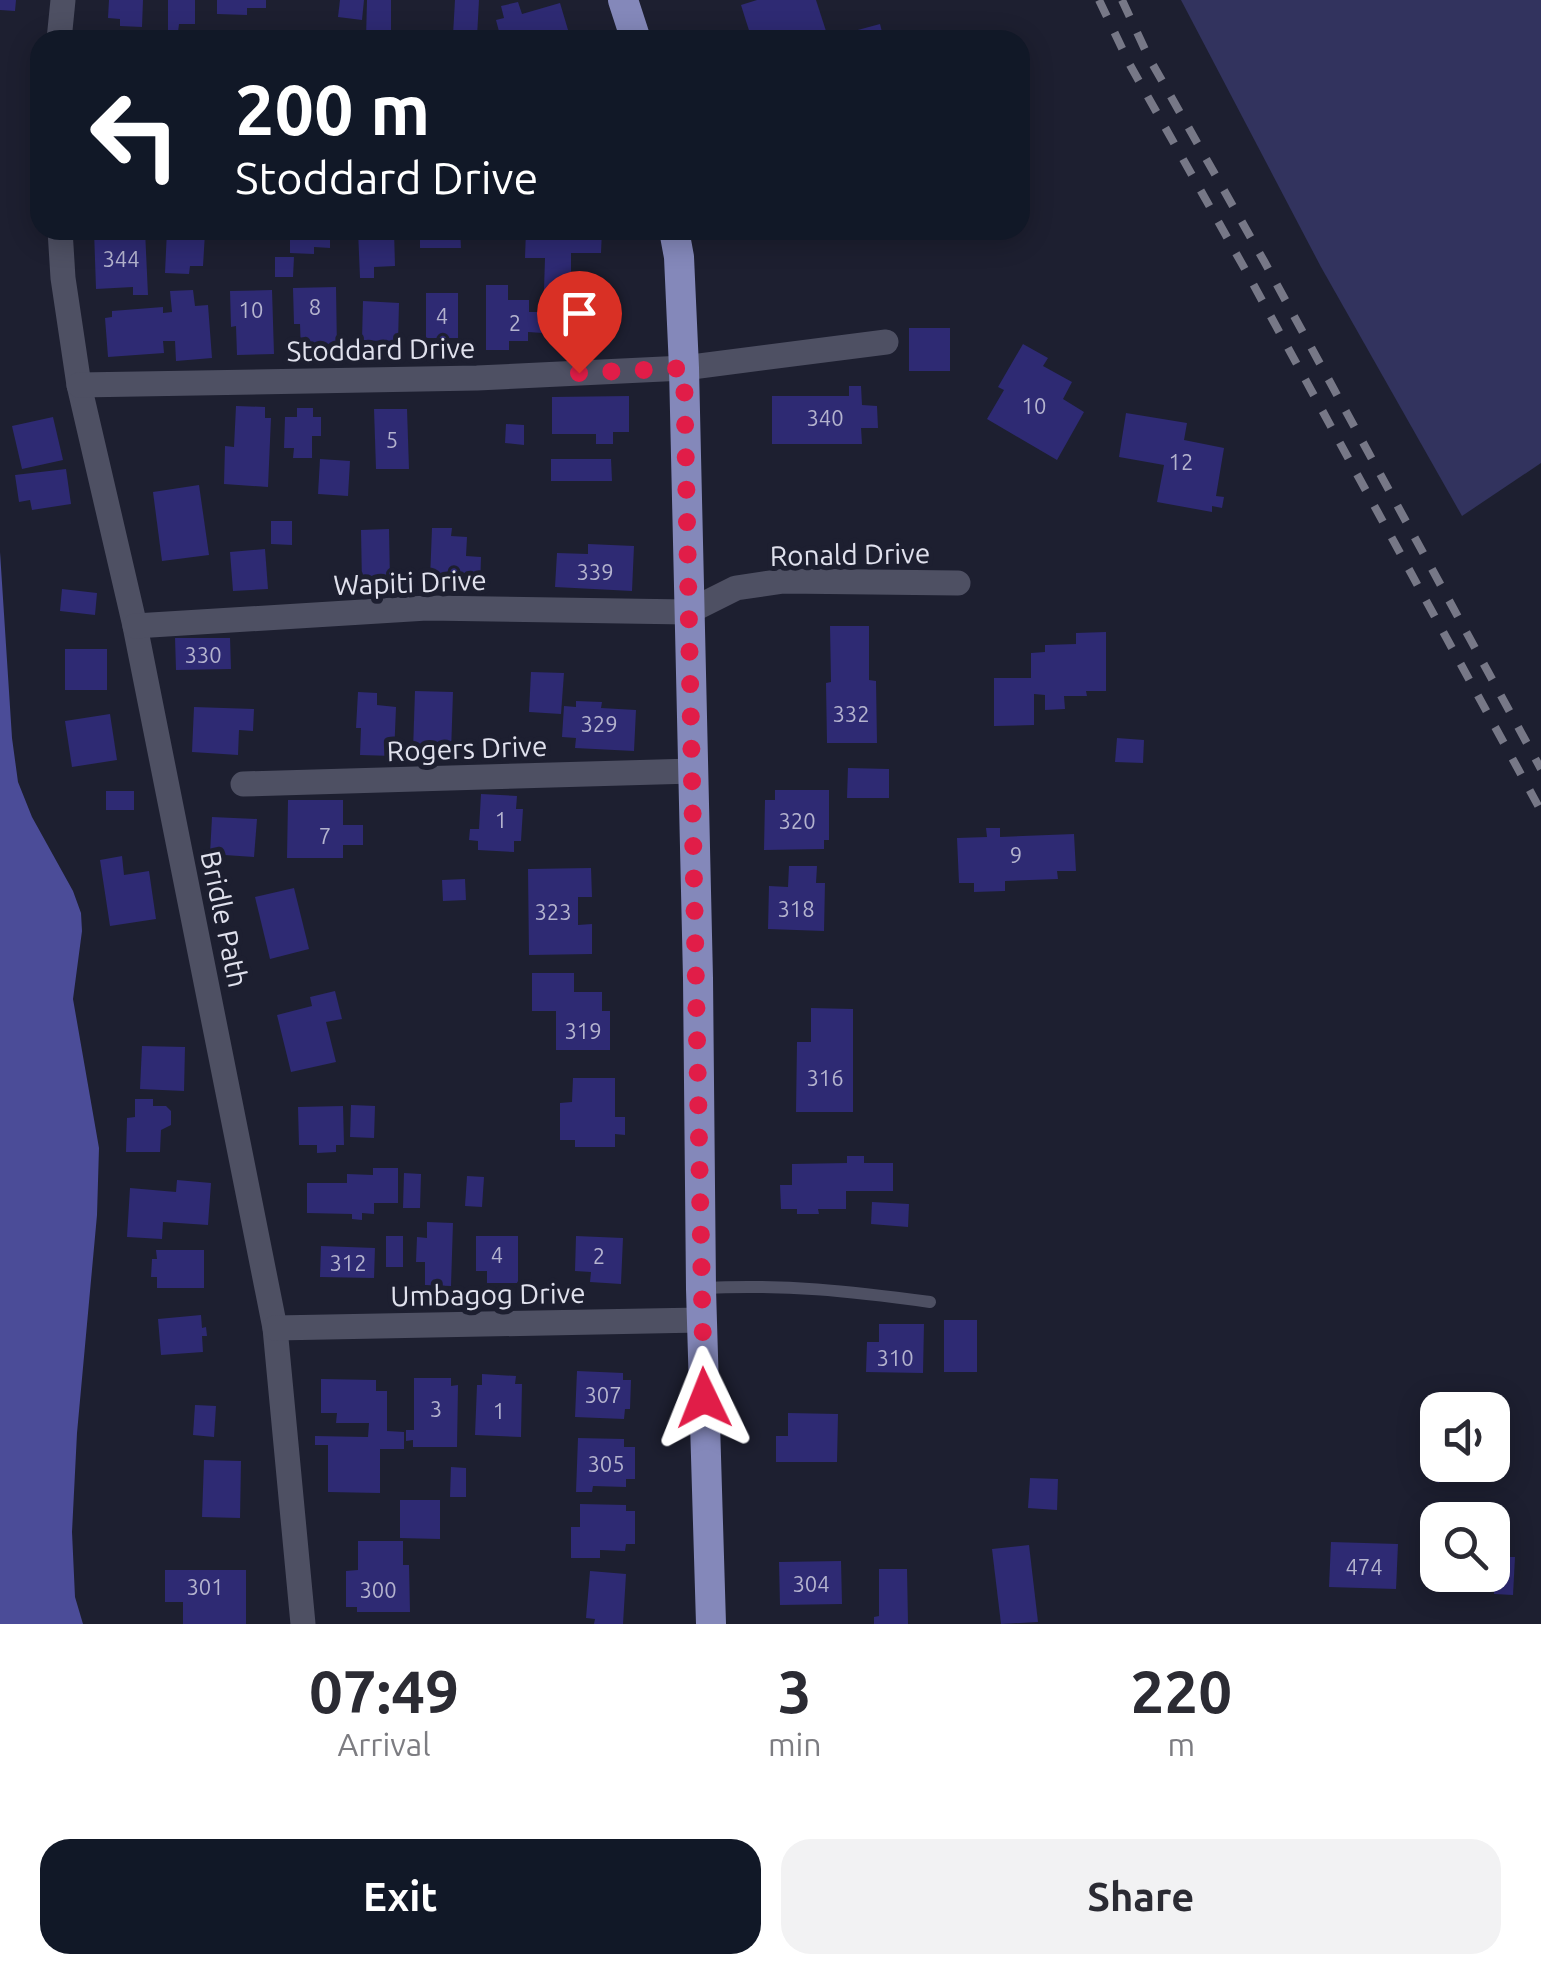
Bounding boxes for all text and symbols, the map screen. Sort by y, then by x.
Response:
icon: left [70,70,200,200]
text: 200 m [235,70,430,148]
text: Stoddard Drive [235,152,538,203]
house number: 344 [102,246,140,271]
pin [537,271,622,374]
icon: arrive [552,286,607,341]
house number: 8 [309,294,321,319]
house number: 10 [239,297,263,322]
house number: 4 [436,303,448,328]
house number: 2 [509,310,521,335]
street label: Stoddard Drive [286,332,476,366]
house number: 10 [1022,393,1046,418]
house number: 340 [806,405,844,430]
house number: 5 [386,427,398,452]
house number: 12 [1169,449,1193,474]
street label: Ronald Drive [770,537,930,571]
house number: 339 [576,559,614,584]
street label: Wapiti Drive [333,564,487,600]
house number: 330 [184,642,222,667]
house number: 332 [832,701,870,726]
house number: 329 [580,711,618,736]
street label: Rogers Drive [386,730,548,766]
house number: 1 [495,807,507,832]
house number: 320 [778,808,816,833]
house number: 7 [319,823,331,848]
house number: 9 [1010,842,1022,867]
street label: Bridle Path [195,848,255,990]
house number: 318 [777,896,815,921]
house number: 323 [534,899,572,924]
house number: 319 [564,1018,602,1043]
house number: 316 [806,1065,844,1090]
house number: 4 [491,1242,503,1267]
house number: 2 [593,1243,605,1268]
house number: 312 [329,1250,367,1275]
street label: Umbagog Drive [390,1277,586,1311]
house number: 310 [876,1345,914,1370]
position arrow [652,1346,756,1450]
house number: 307 [584,1382,622,1407]
map controls [1420,1392,1510,1592]
button: sound [1420,1392,1510,1482]
house number: 3 [430,1396,442,1421]
house number: 1 [493,1398,505,1423]
house number: 305 [587,1451,625,1476]
button: search [1420,1502,1510,1592]
house number: 474 [1345,1554,1383,1579]
house number: 304 [792,1571,830,1596]
house number: 301 [186,1574,224,1599]
house number: 300 [359,1577,397,1602]
text: 07:49 [309,1657,459,1724]
text: 3 [778,1657,812,1724]
text: 220 [1131,1657,1232,1724]
text: Arrival [337,1726,431,1762]
text: min [768,1726,822,1762]
text: m [1167,1726,1195,1762]
button: Exit [40,1839,761,1954]
button: Share [781,1839,1501,1954]

